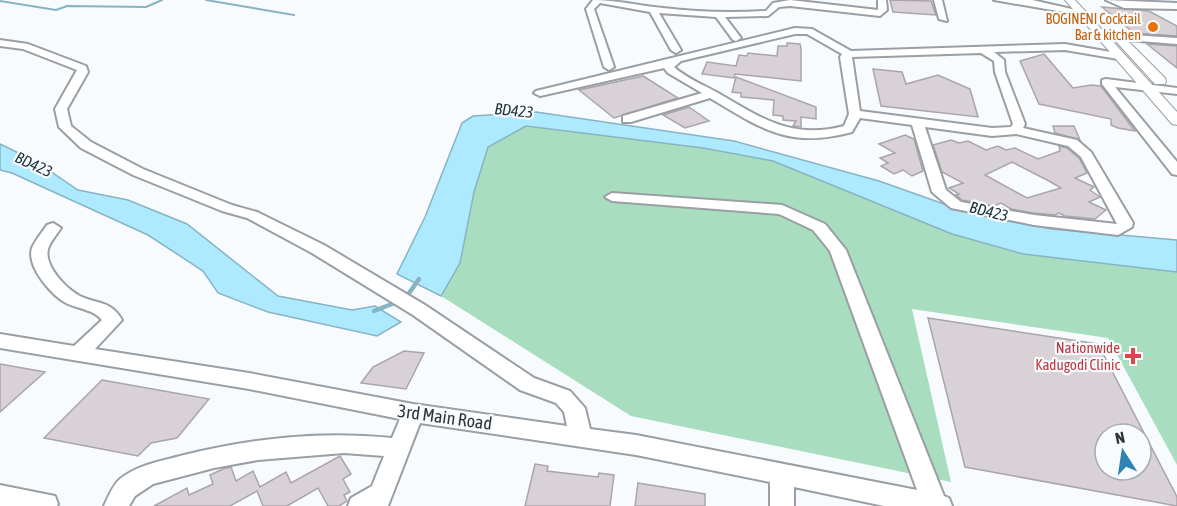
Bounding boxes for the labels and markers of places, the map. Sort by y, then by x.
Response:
place label: BOGINENI Cocktail Bar & kitchen [1046,11,1141,43]
marker: BOGINENI Cocktail Bar & kitchen [1146,20,1160,34]
place label: Nationwide Kadugodi Clinic [1035,339,1120,373]
marker: Nationwide Kadugodi Clinic [1124,347,1142,365]

